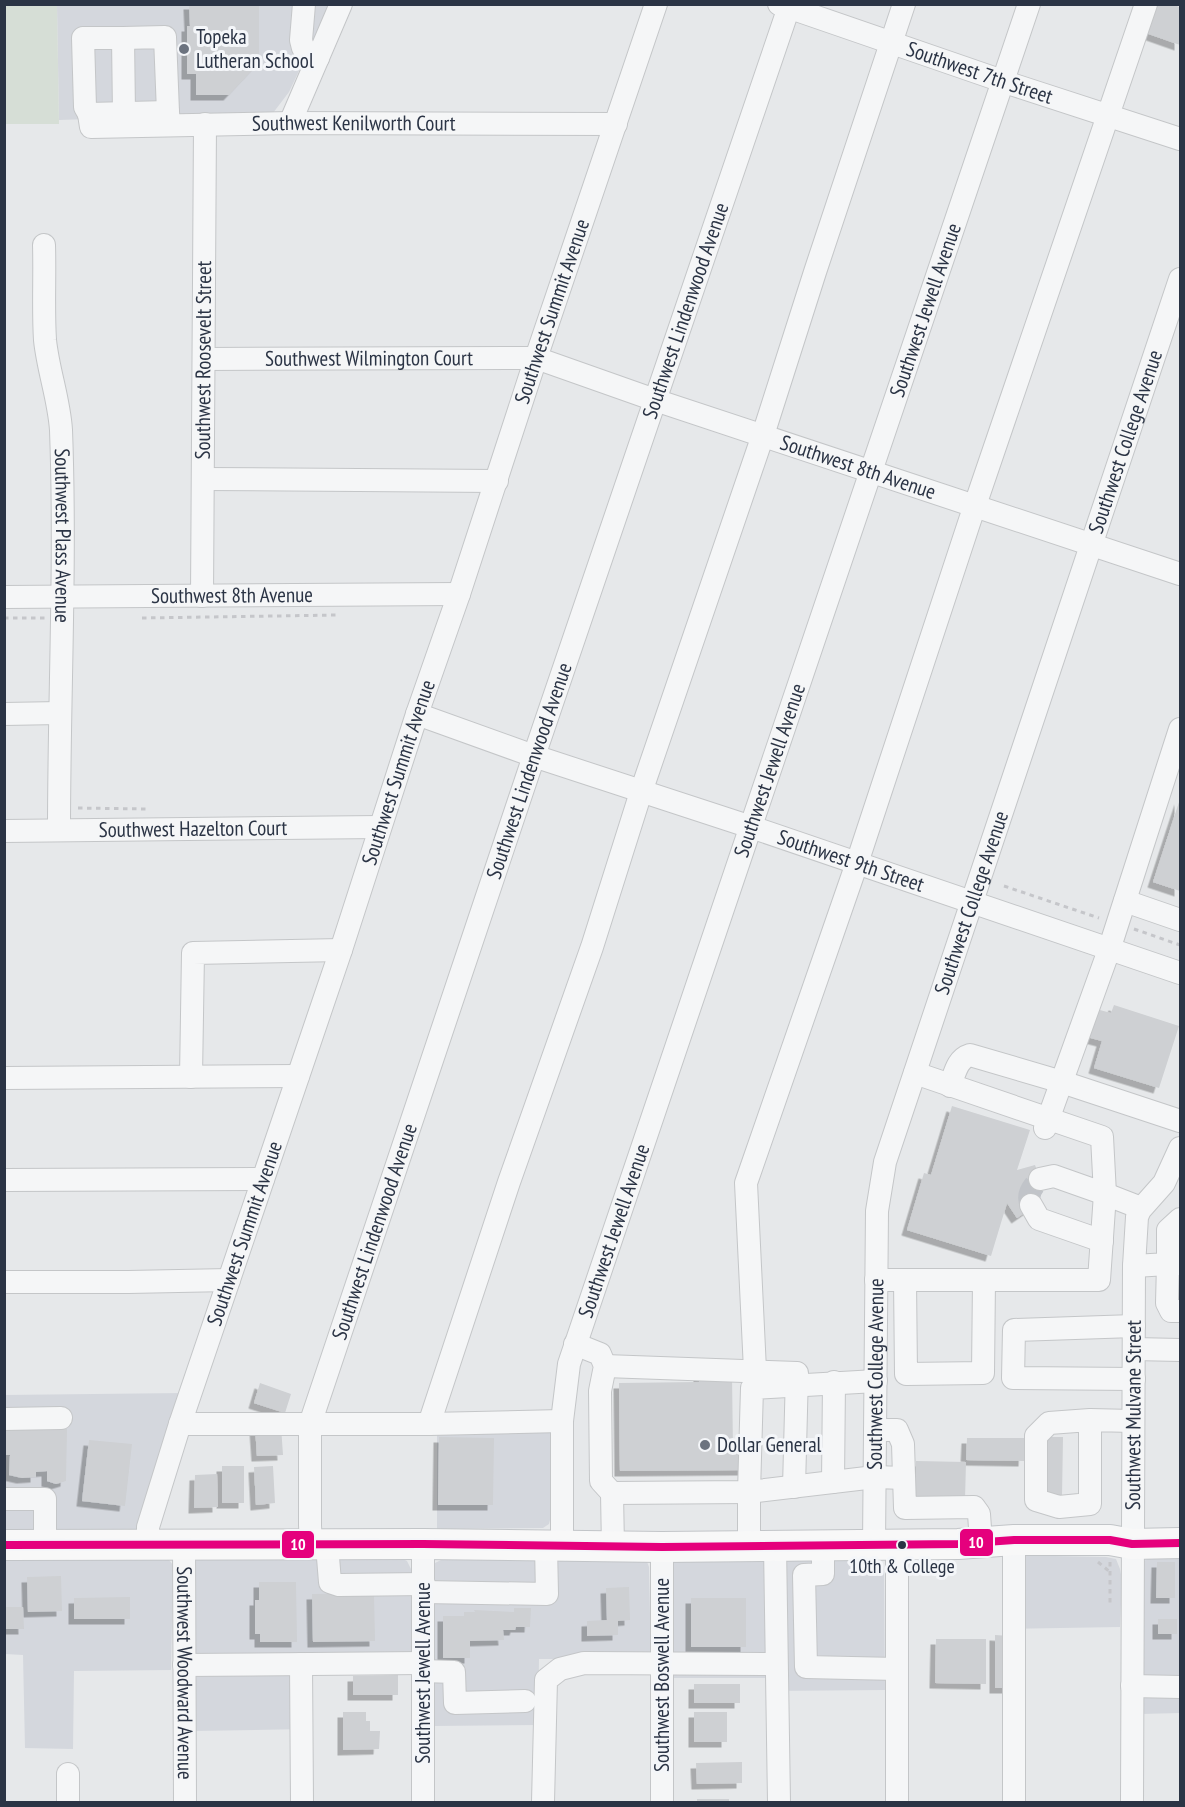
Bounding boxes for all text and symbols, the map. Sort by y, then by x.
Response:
place label: Topeka Lutheran School [196,23,314,74]
street label: Southwest 7th Street [903,35,1056,110]
marker: Topeka Lutheran School [177,42,191,56]
street label: Southwest Kenilworth Court [252,109,456,137]
street label: Southwest Lindenwood Avenue [636,199,734,422]
street label: Southwest Summit Avenue [508,215,595,407]
street label: Southwest Jewell Avenue [883,219,967,400]
street label: Southwest Roosevelt Street [189,260,217,460]
street label: Southwest Wilmington Court [265,344,473,372]
street label: Southwest College Avenue [1082,346,1168,537]
street label: Southwest 8th Avenue [777,428,939,505]
street label: Southwest Plass Avenue [49,448,77,623]
street label: Southwest 8th Avenue [151,581,313,609]
street label: Southwest Lindenwood Avenue [480,659,578,882]
street label: Southwest Summit Avenue [355,676,441,868]
street label: Southwest Jewell Avenue [727,680,811,861]
street label: Southwest College Avenue [928,807,1014,998]
street label: Southwest Hazelton Court [98,814,288,843]
street label: Southwest 9th Street [774,823,928,898]
street label: Southwest Lindenwood Avenue [325,1120,423,1343]
street label: Southwest Summit Avenue [200,1137,288,1329]
street label: Southwest Jewell Avenue [572,1140,655,1321]
street label: Southwest College Avenue [861,1278,889,1470]
street label: Southwest Mulvane Street [1119,1320,1147,1510]
place label: Dollar General [717,1431,822,1458]
marker: Dollar General [698,1438,712,1452]
line badge: 10 [959,1528,994,1557]
line badge: 10 [281,1530,315,1559]
text: 10 [968,1532,984,1552]
text: 10 [290,1534,306,1554]
marker: 10th & College [896,1539,908,1551]
place label: 10th & College [849,1553,955,1579]
street label: Southwest Woodward Avenue [171,1566,199,1780]
street label: Southwest Boswell Avenue [648,1578,675,1772]
street label: Southwest Jewell Avenue [409,1582,436,1764]

